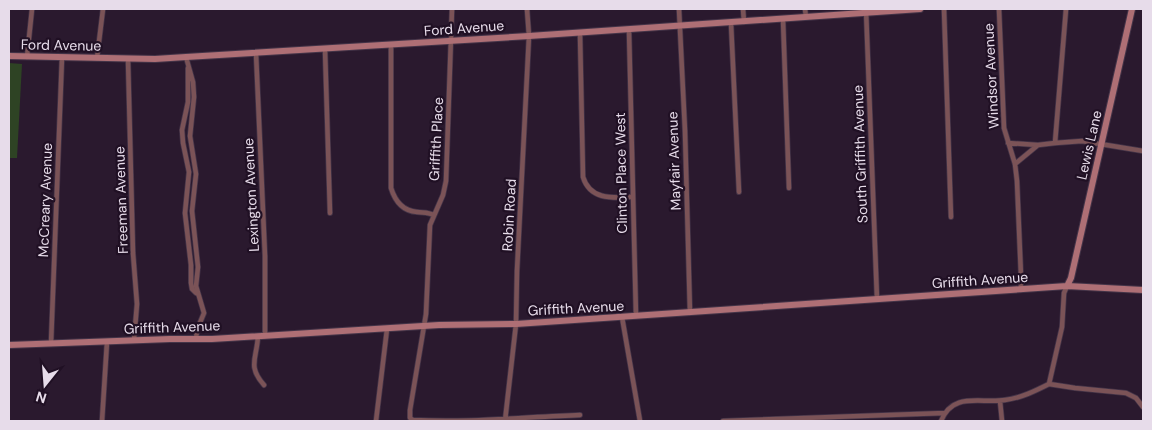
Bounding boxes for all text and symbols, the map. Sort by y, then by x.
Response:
street label: Ford Avenue [423,16,505,40]
street label: Windsor Avenue [979,23,1003,129]
street label: Ford Avenue [21,35,101,55]
street label: South Griffith Avenue [849,85,871,223]
street label: Griffith Place [425,97,447,181]
street label: Lewis Lane [1072,109,1106,181]
street label: Mayfair Avenue [663,111,685,211]
street label: Clinton Place West [611,112,631,234]
street label: Lexington Avenue [239,138,263,252]
street label: McCreary Avenue [34,142,56,258]
street label: Freeman Avenue [110,146,132,254]
street label: Robin Road [498,178,520,252]
street label: Griffith Avenue [931,268,1029,292]
street label: Griffith Avenue [527,296,625,320]
street label: Griffith Avenue [123,316,221,338]
north arrow [20,360,70,410]
text: N [34,387,49,408]

